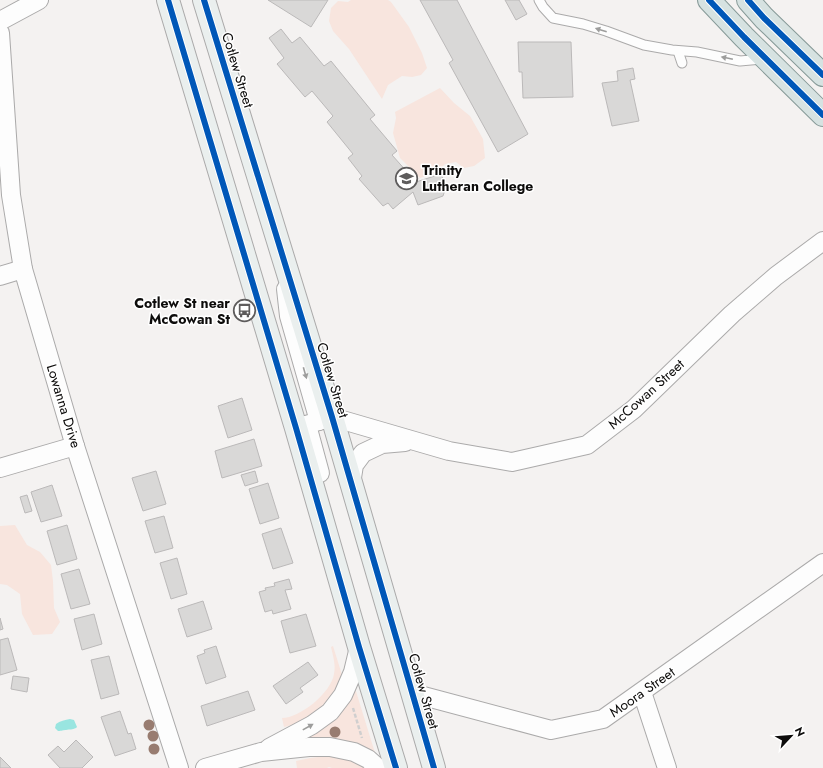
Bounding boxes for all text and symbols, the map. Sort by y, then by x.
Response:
one-way arrow [594,27,606,33]
street label: Cotlew Street [217,30,259,111]
one-way arrow [721,54,733,60]
place label: Trinity Lutheran College [422,160,533,196]
school or university icon: Trinity Lutheran College [393,165,419,191]
place label: Cotlew St near McCowan St [134,293,231,329]
bus stop icon: Cotlew St near McCowan St [232,298,258,324]
street label: Cotlew Street [312,340,354,421]
street label: McCowan Street [604,354,689,434]
street label: Lowanna Drive [42,362,86,450]
one-way arrow [303,366,309,379]
street label: Cotlew Street [404,651,445,732]
street label: Moora Street [605,662,679,722]
north arrow [771,716,811,756]
one-way arrow [302,724,314,731]
text: N [791,724,809,739]

